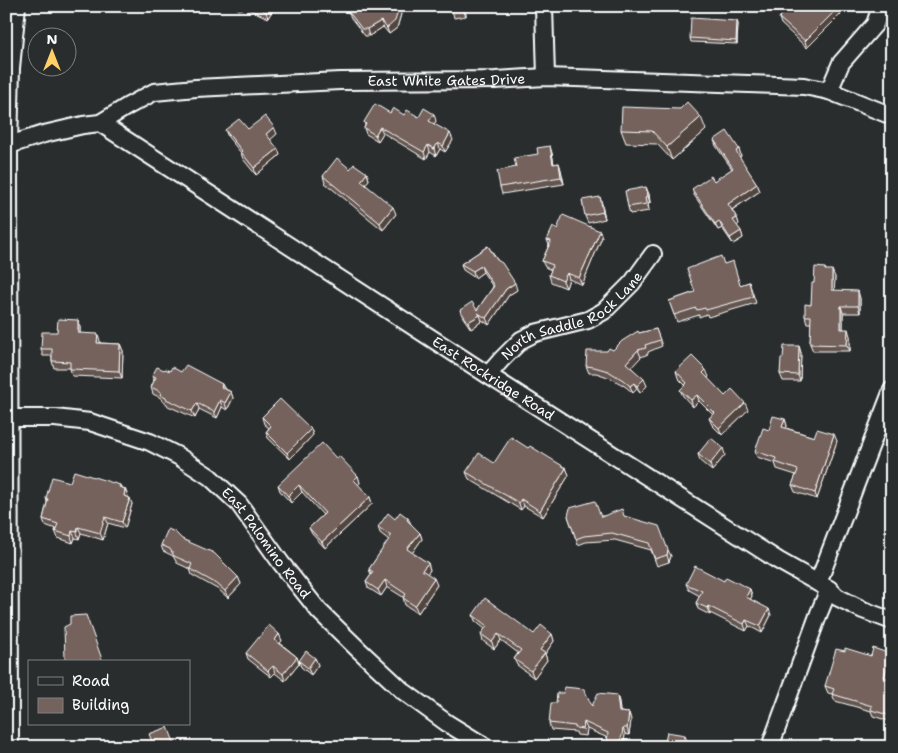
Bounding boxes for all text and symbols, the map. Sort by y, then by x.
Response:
north arrow [28,28,78,78]
text: N [46,30,58,48]
street label: East White Gates Drive [368,69,526,90]
street label: North Saddle Rock Lane [497,268,647,364]
street label: East Rockridge Road [429,332,558,424]
street label: East Palomino Road [218,483,315,602]
legend [28,660,190,726]
text: Road [72,671,110,691]
text: Building [72,695,129,715]

